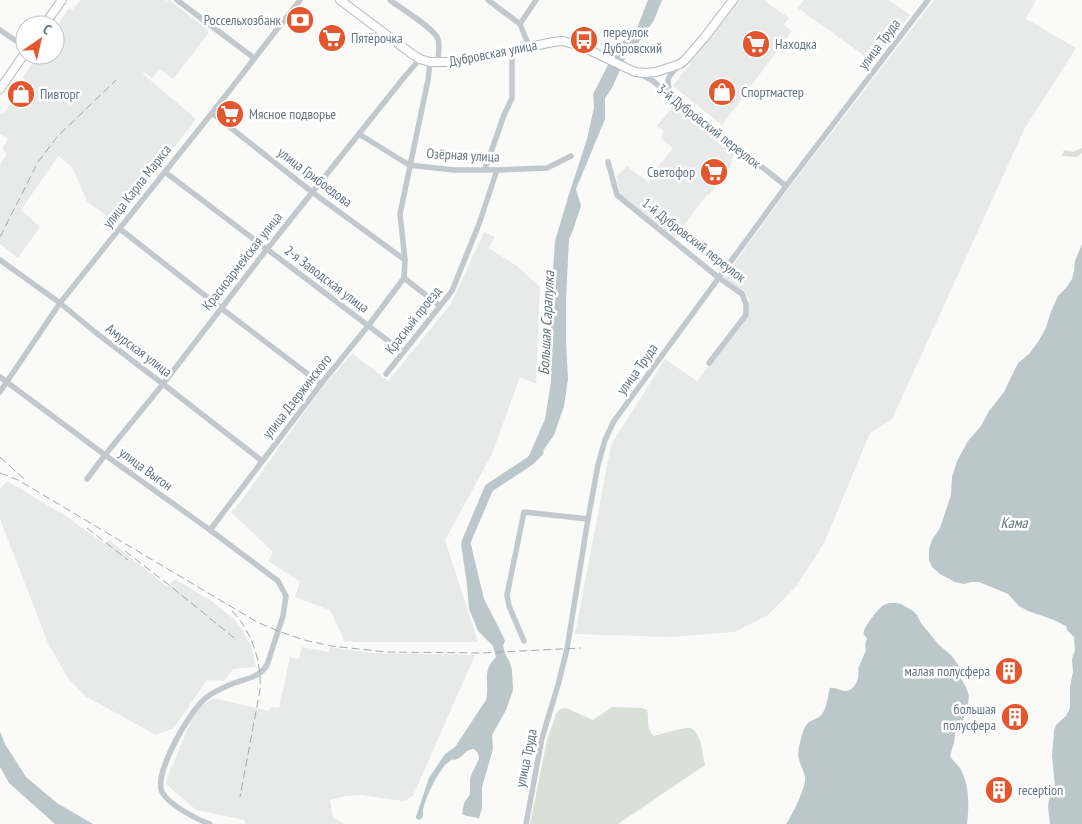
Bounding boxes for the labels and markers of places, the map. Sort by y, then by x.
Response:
bank icon: Россельхозбанк [285,5,315,35]
place label: Россельхозбанк [204,11,282,29]
supermarket icon: Пятёрочка [317,23,347,53]
place label: переулок Дубровский [603,23,662,57]
bus stop icon: переулок Дубровский [569,25,599,55]
place label: Пятёрочка [351,29,403,47]
supermarket icon: Находка [741,29,771,59]
place label: Находка [775,35,817,53]
shop icon: Спортмастер [707,77,737,107]
shop icon: Пивторг [6,79,36,109]
place label: Спортмастер [741,83,804,101]
place label: Пивторг [40,85,81,103]
supermarket icon: Мясное подворье [215,99,245,129]
place label: Мясное подворье [249,105,336,123]
supermarket icon: Светофор [699,157,729,187]
place label: Светофор [647,163,695,181]
building icon: малая полусфера [994,656,1024,686]
place label: малая полусфера [905,662,990,680]
place label: большая полусфера [943,700,996,734]
building icon: большая полусфера [1000,702,1030,732]
building icon: reception [984,775,1014,805]
place label: reception [1018,781,1063,799]

